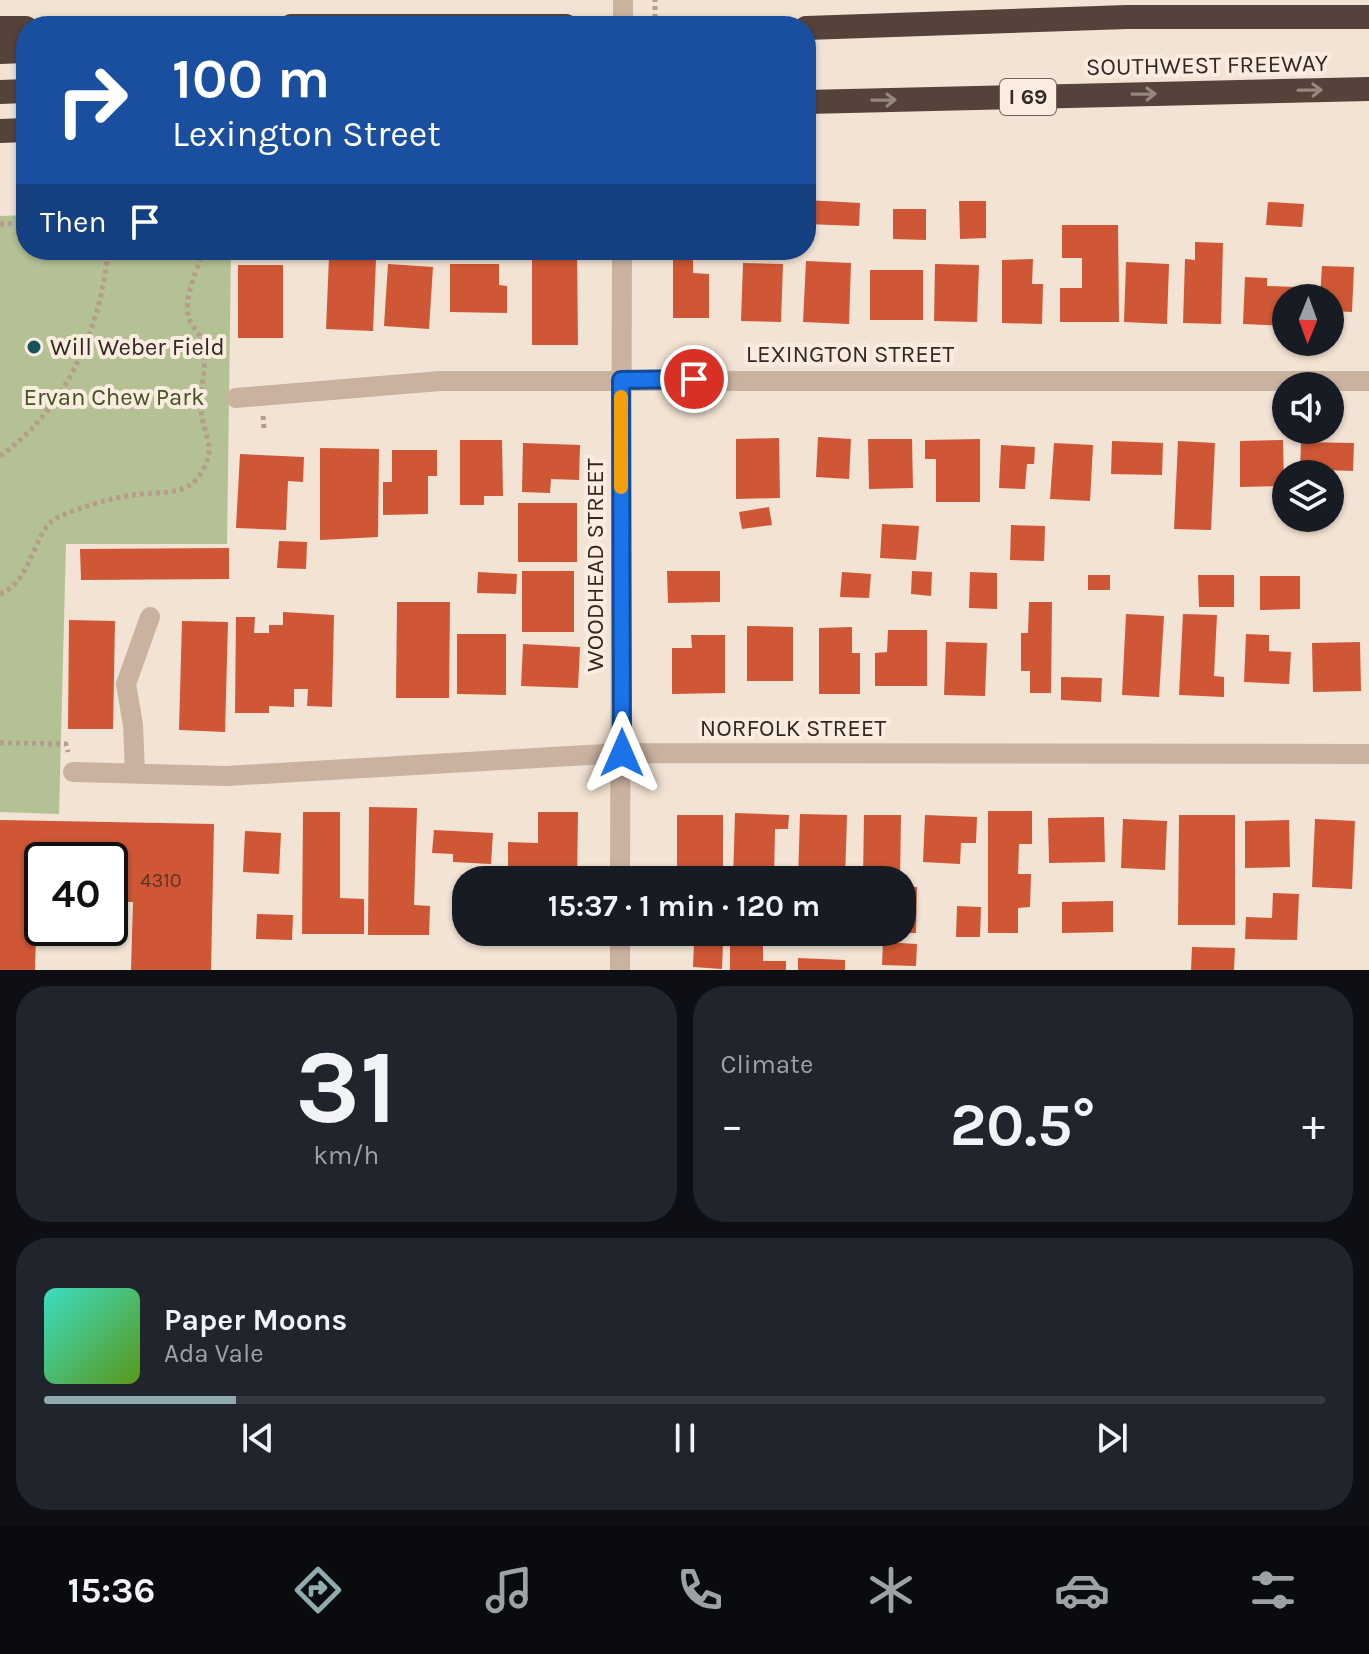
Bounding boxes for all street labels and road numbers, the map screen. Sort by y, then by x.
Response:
street label: SOUTHWEST FREEWAY [1086,49,1328,81]
road number: I 69 [1000,79,1056,115]
street label: LEXINGTON STREET [746,340,954,368]
street label: WOODHEAD STREET [581,458,609,672]
street label: NORFOLK STREET [700,714,886,742]

